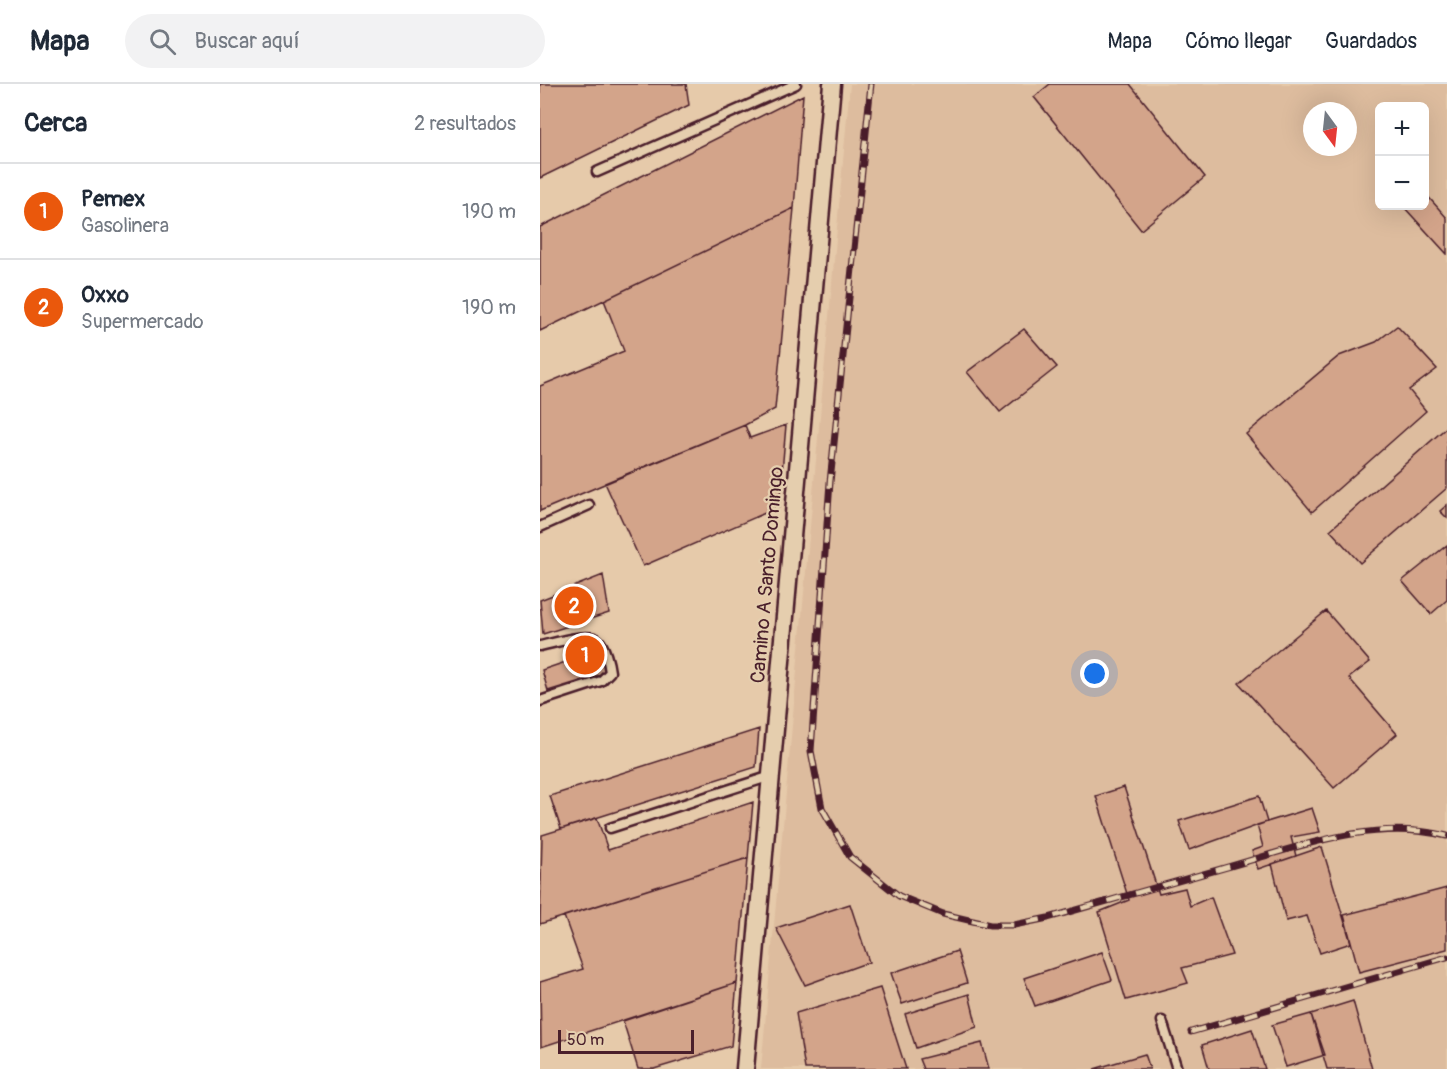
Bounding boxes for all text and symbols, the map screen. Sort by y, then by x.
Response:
search box [125,14,545,68]
text: Mapa [30,24,89,59]
icon: search [146,25,179,58]
text: Buscar aquí [194,27,300,55]
text: Mapa [1107,28,1152,55]
text: Cómo llegar [1185,28,1292,55]
text: Guardados [1325,28,1417,55]
north arrow [1303,102,1357,156]
map controls [1375,102,1429,210]
button: + [1375,102,1429,156]
text: Cerca [24,107,87,139]
text: 2 resultados [414,111,516,136]
button: − [1375,156,1429,210]
text: Pemex [81,185,145,213]
text: 1 [40,199,47,224]
text: 190 m [462,199,516,224]
text: Gasolinera [81,213,169,238]
text: Oxxo [81,281,129,309]
text: 2 [38,295,49,320]
text: 190 m [462,295,516,320]
text: Supermercado [81,309,204,334]
street label: Camino A Santo Domingo [745,465,789,684]
pin: 2 [555,584,594,628]
pin: 1 [566,632,604,678]
your location [1080,659,1109,688]
scale bar [558,1027,694,1054]
text: 50 m [567,1030,604,1050]

